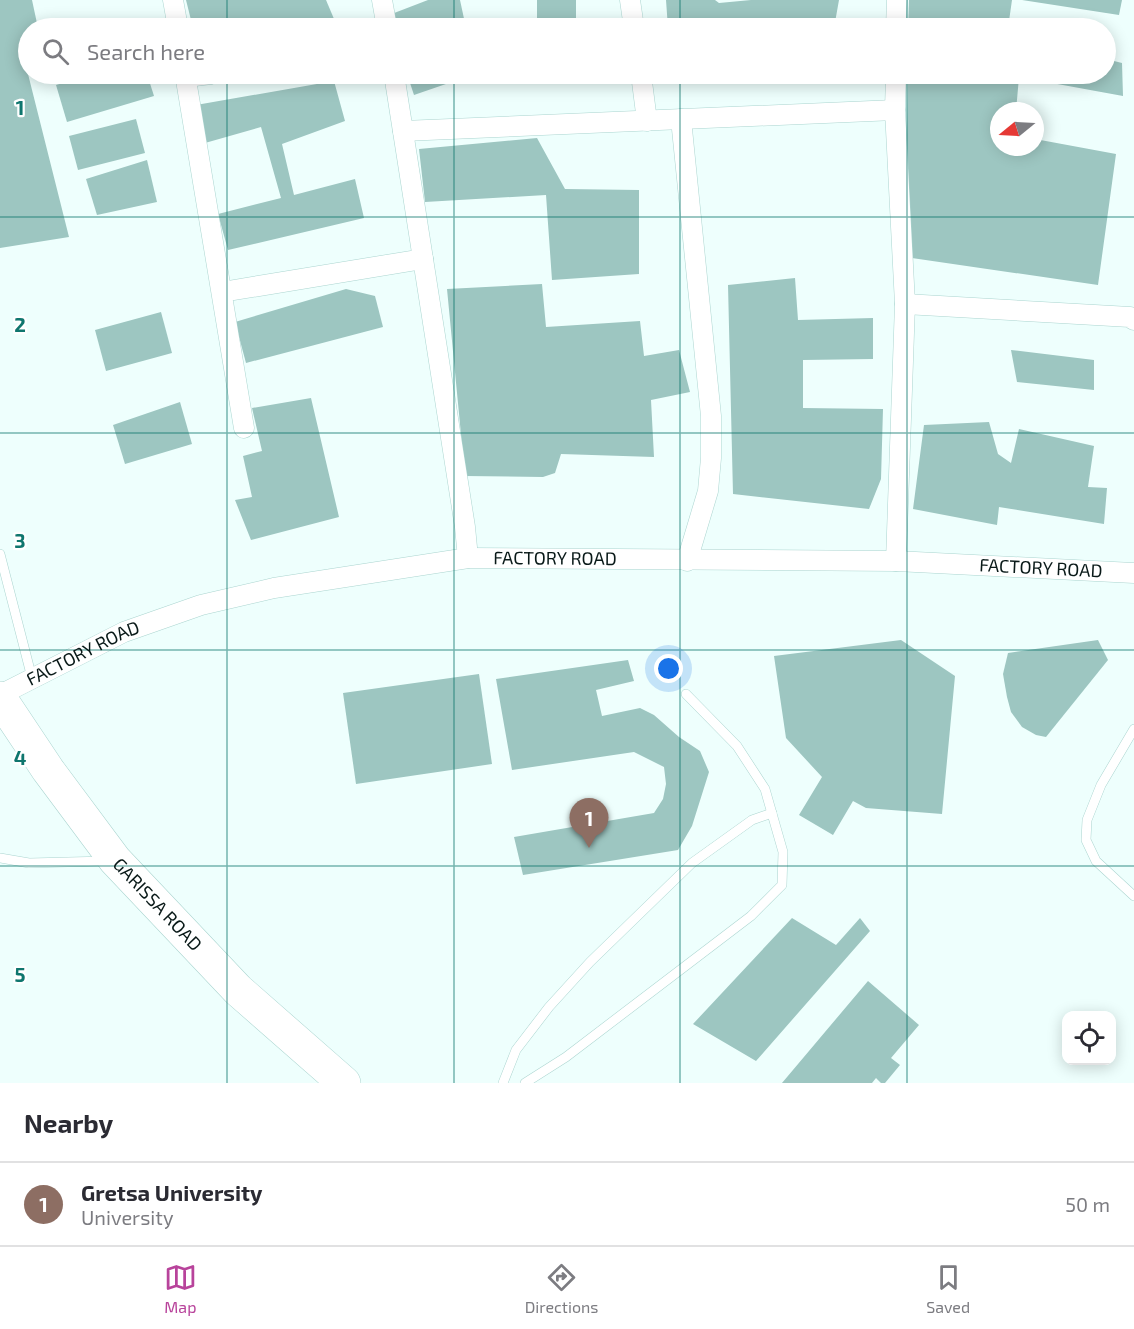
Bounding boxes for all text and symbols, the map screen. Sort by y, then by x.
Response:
search box [18,18,1116,84]
icon: search [39,35,72,68]
text: Search here [87,38,205,64]
text: 1 [16,95,24,119]
north arrow [990,102,1044,156]
text: 2 [14,312,26,336]
text: 3 [14,528,26,552]
street label: FACTORY ROAD [493,546,617,569]
street label: FACTORY ROAD [979,553,1103,581]
street label: FACTORY ROAD [22,616,142,690]
your location [654,654,683,683]
text: 4 [14,745,27,769]
pin: 1 [570,798,608,848]
street label: GARISSA ROAD [109,853,207,955]
text: 5 [14,962,26,986]
map controls [1062,1011,1116,1065]
button: locate [1062,1011,1116,1065]
text: Nearby [24,1107,113,1138]
text: Gretsa University [81,1179,263,1205]
text: 1 [39,1192,48,1216]
text: 50 m [1065,1192,1110,1216]
text: University [81,1205,173,1229]
tab: Map [164,1261,197,1316]
tab: Directions [525,1261,598,1316]
tab: Saved [926,1261,970,1316]

